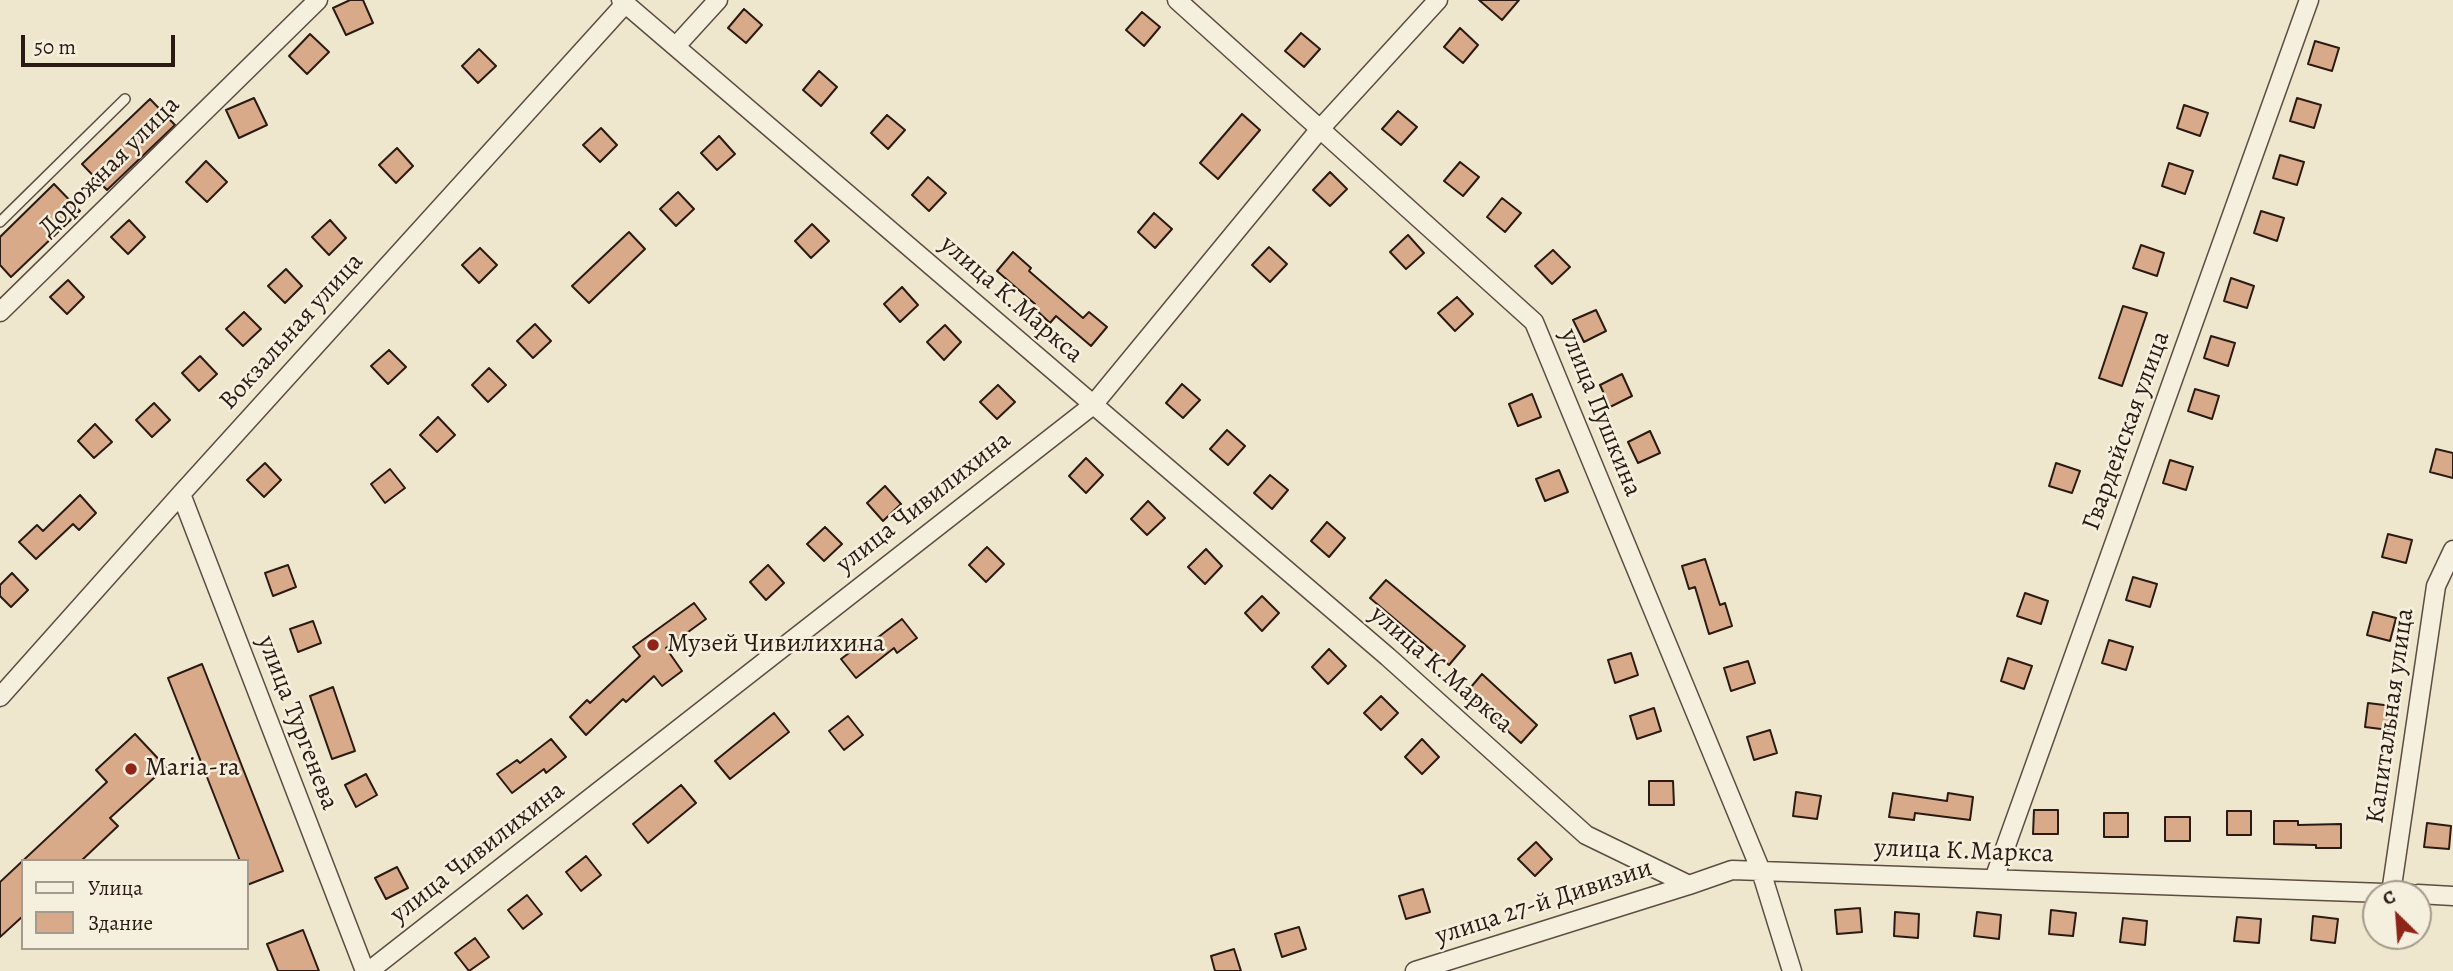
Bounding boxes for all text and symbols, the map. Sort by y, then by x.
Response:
scale bar [24,21,178,65]
text: 50 m [34,33,76,61]
street label: Дорожная улица [33,90,187,244]
street label: улица К.Маркса [933,229,1089,371]
street label: Вокзальная улица [213,247,371,417]
street label: улица Пушкина [1552,325,1648,501]
street label: Гвардейская улица [2076,327,2178,535]
street label: улица Чивилихина [831,425,1017,581]
street label: улица К.Маркса [1363,599,1519,741]
street label: Капитальная улица [2360,606,2422,826]
place label: Музей Чивилихина [667,629,885,661]
street label: улица Тургенева [249,632,345,814]
marker: Музей Чивилихина [645,637,661,653]
place label: Maria-ra [145,753,240,785]
marker: Maria-ra [123,761,139,777]
street label: улица Чивилихина [385,775,571,931]
street label: улица К.Маркса [1874,833,2054,871]
street label: улица 27-й Дивизии [1432,853,1656,953]
legend [21,859,248,950]
text: Улица [88,874,143,902]
north arrow [2362,880,2432,950]
text: С [2378,884,2400,912]
text: Здание [88,909,153,937]

